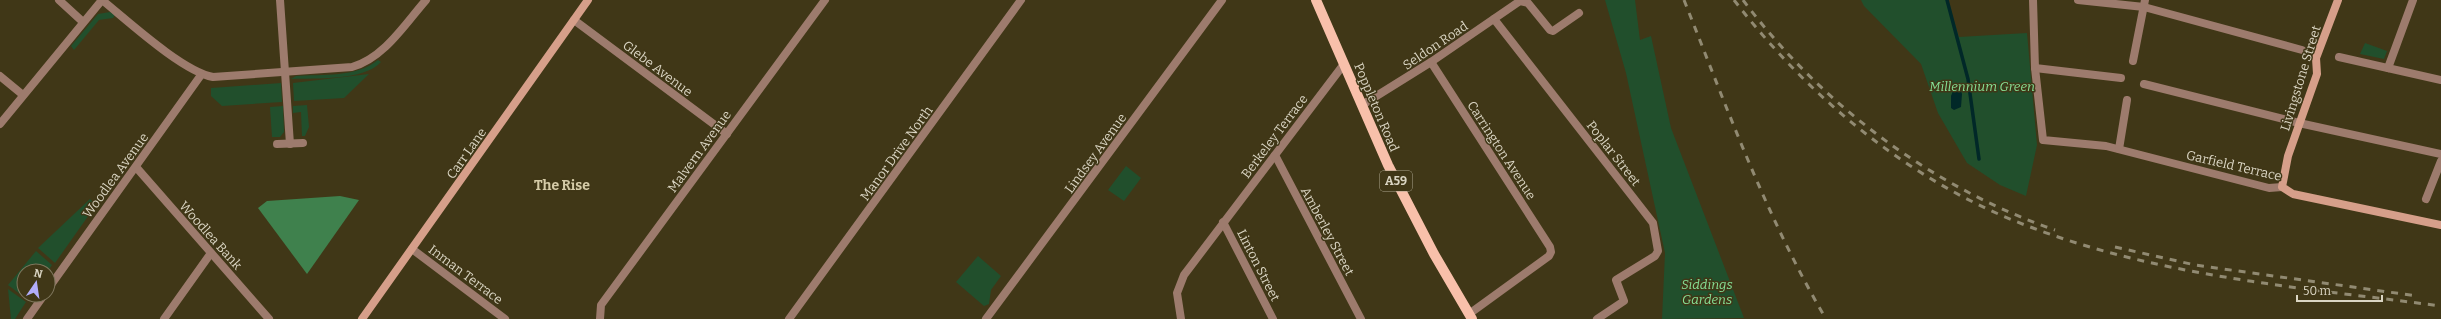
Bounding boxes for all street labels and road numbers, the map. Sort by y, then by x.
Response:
street label: Seldon Road [1400,18,1471,73]
street label: Livingstone Street [2277,23,2324,133]
street label: Glebe Avenue [620,37,695,99]
street label: Poppleton Road [1351,61,1402,154]
street label: Berkeley Terrace [1238,92,1311,181]
street label: Carrington Avenue [1464,98,1539,202]
street label: Manor Drive North [857,103,936,203]
street label: Malvern Avenue [665,107,734,195]
street label: Lindsey Avenue [1061,110,1129,196]
street label: Poplar Street [1584,118,1644,189]
street label: Carr Lane [443,125,489,182]
street label: Woodlea Avenue [80,130,151,221]
street label: Garfield Terrace [2185,147,2283,184]
road number: A59 [1380,171,1412,191]
street label: Amberley Street [1298,184,1357,278]
street label: Woodlea Bank [176,198,246,273]
street label: Linton Street [1234,227,1283,304]
street label: Inman Terrace [426,242,506,307]

